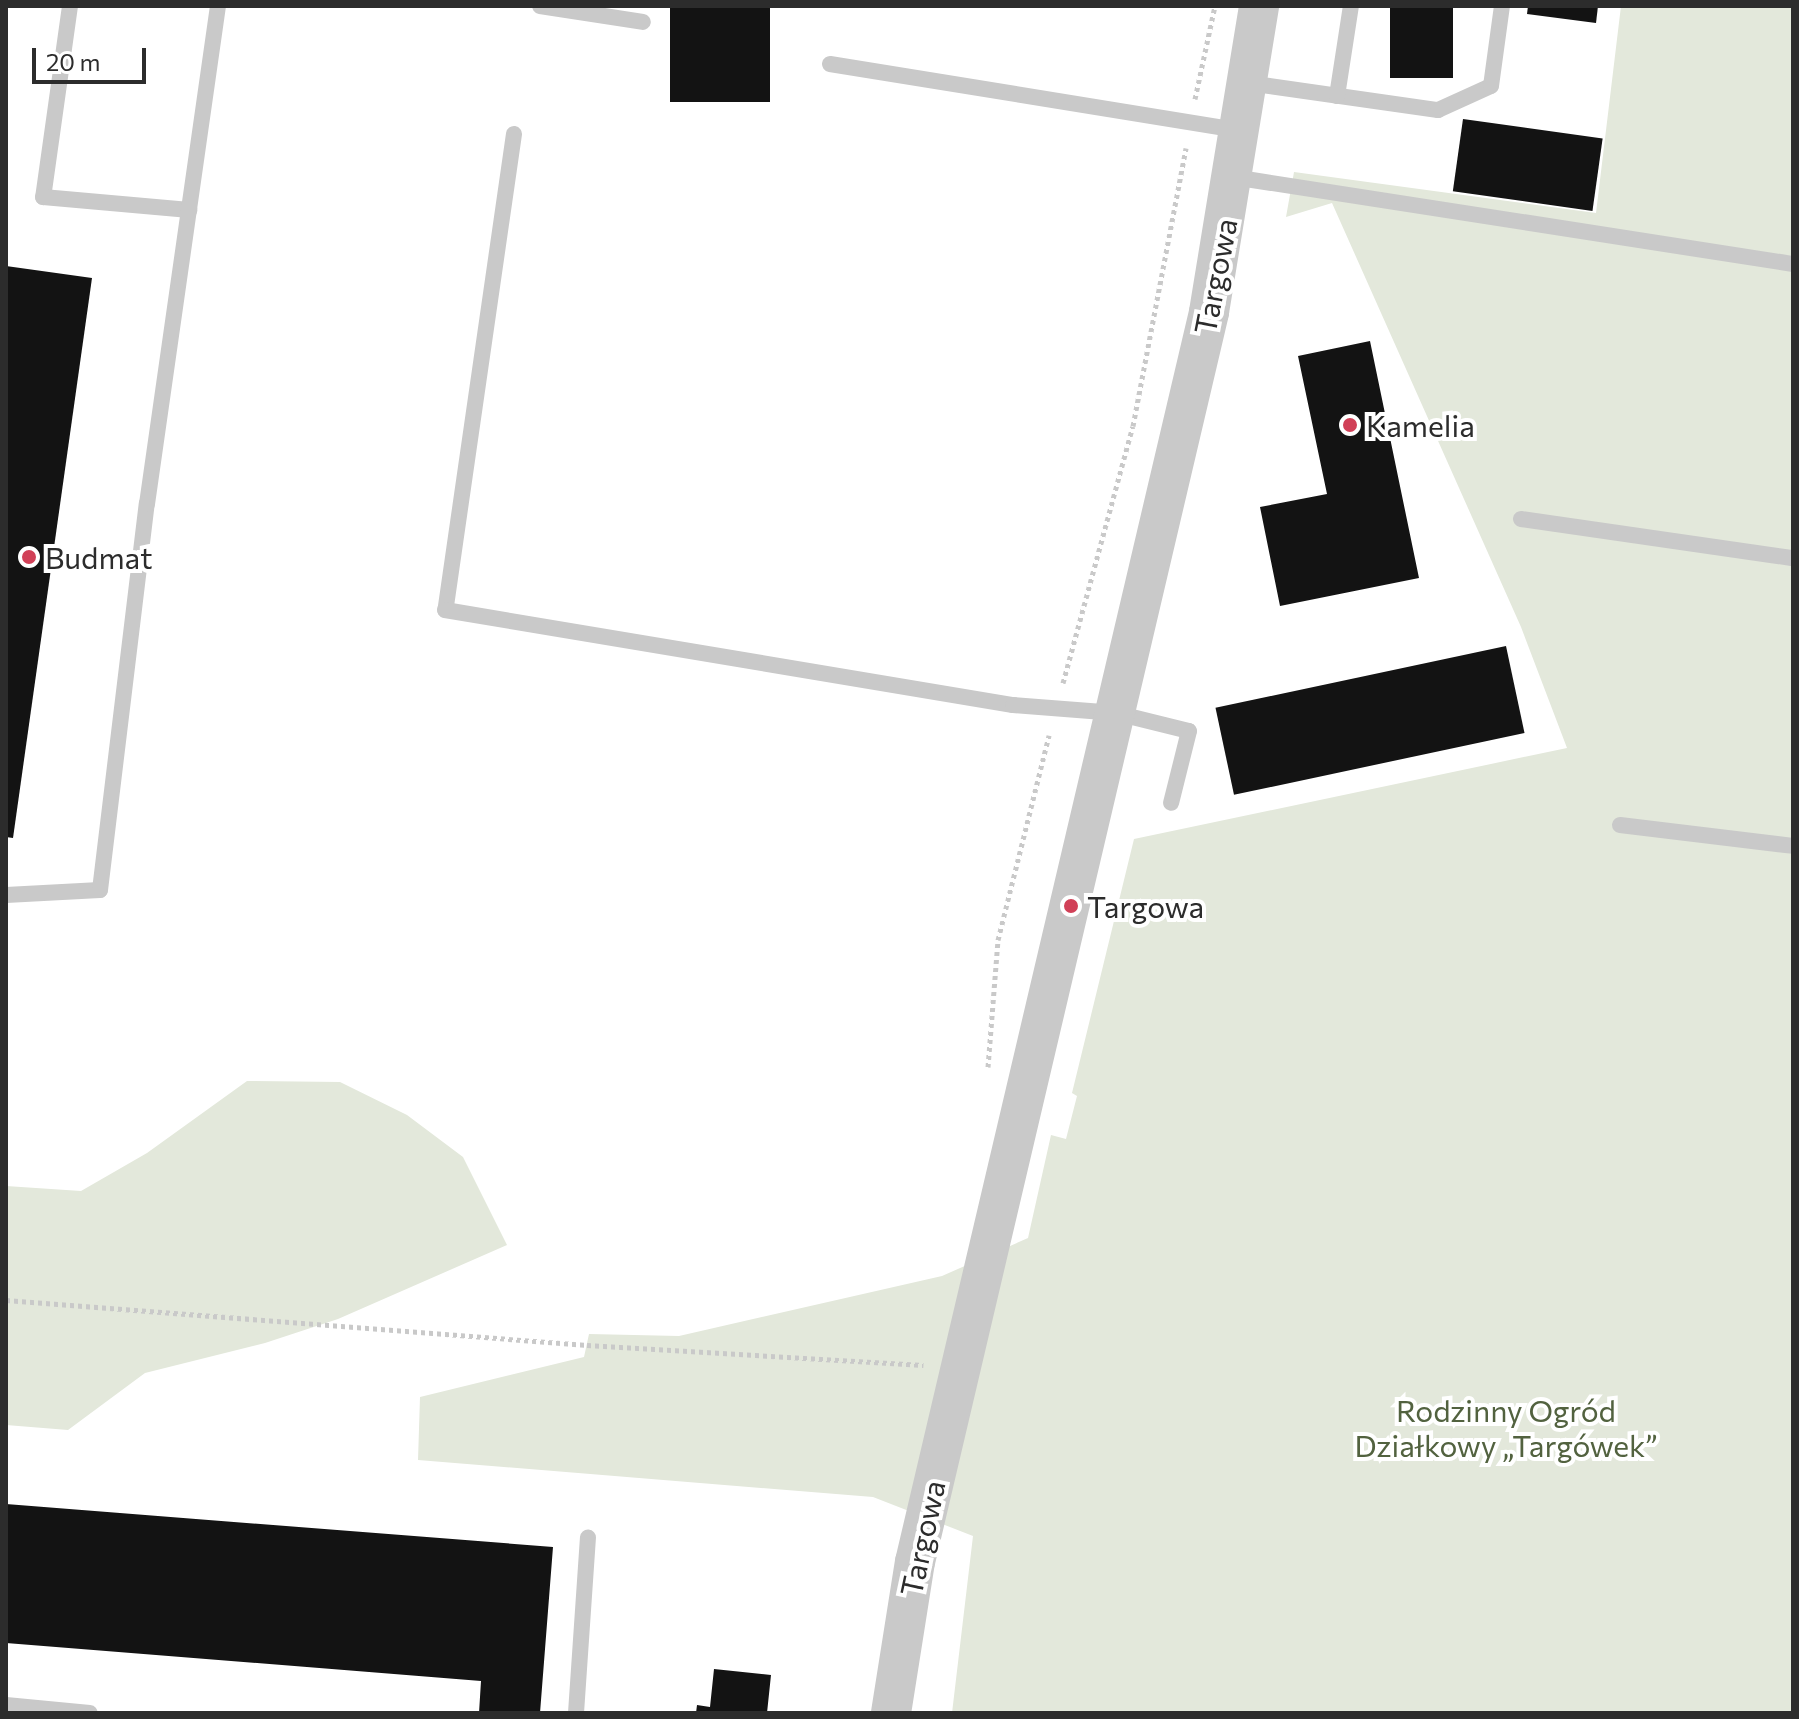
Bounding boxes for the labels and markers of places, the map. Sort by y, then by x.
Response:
place label: Kamelia [1366,407,1475,443]
marker: Kamelia [1341,416,1359,434]
place label: Budmat [45,539,153,575]
marker: Budmat [20,548,38,566]
place label: Targowa [1087,888,1204,924]
marker: Targowa [1062,897,1080,915]

